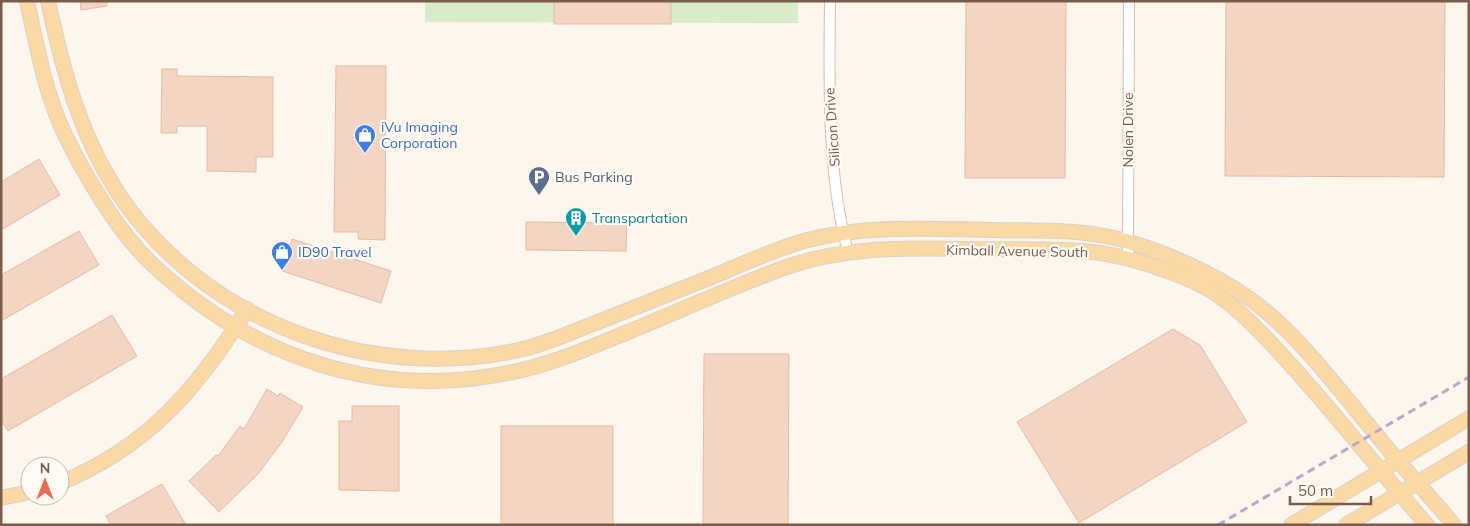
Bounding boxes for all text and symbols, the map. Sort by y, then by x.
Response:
street label: Silicon Drive [820,87,844,167]
street label: Nolen Drive [1119,92,1137,168]
place label: iVu Imaging Corporation [381,118,458,152]
shop icon: iVu Imaging Corporation [353,123,377,154]
parking icon: Bus Parking [527,165,551,196]
place label: Bus Parking [555,168,633,186]
building icon: Transpartation [564,206,588,237]
place label: Transpartation [592,209,688,227]
shop icon: ID90 Travel [270,240,294,271]
street label: Kimball Avenue South [946,241,1088,261]
place label: ID90 Travel [298,243,372,261]
north arrow [20,456,70,506]
text: N [40,459,50,477]
scale bar [1290,474,1371,506]
text: 50 m [1298,481,1333,500]

